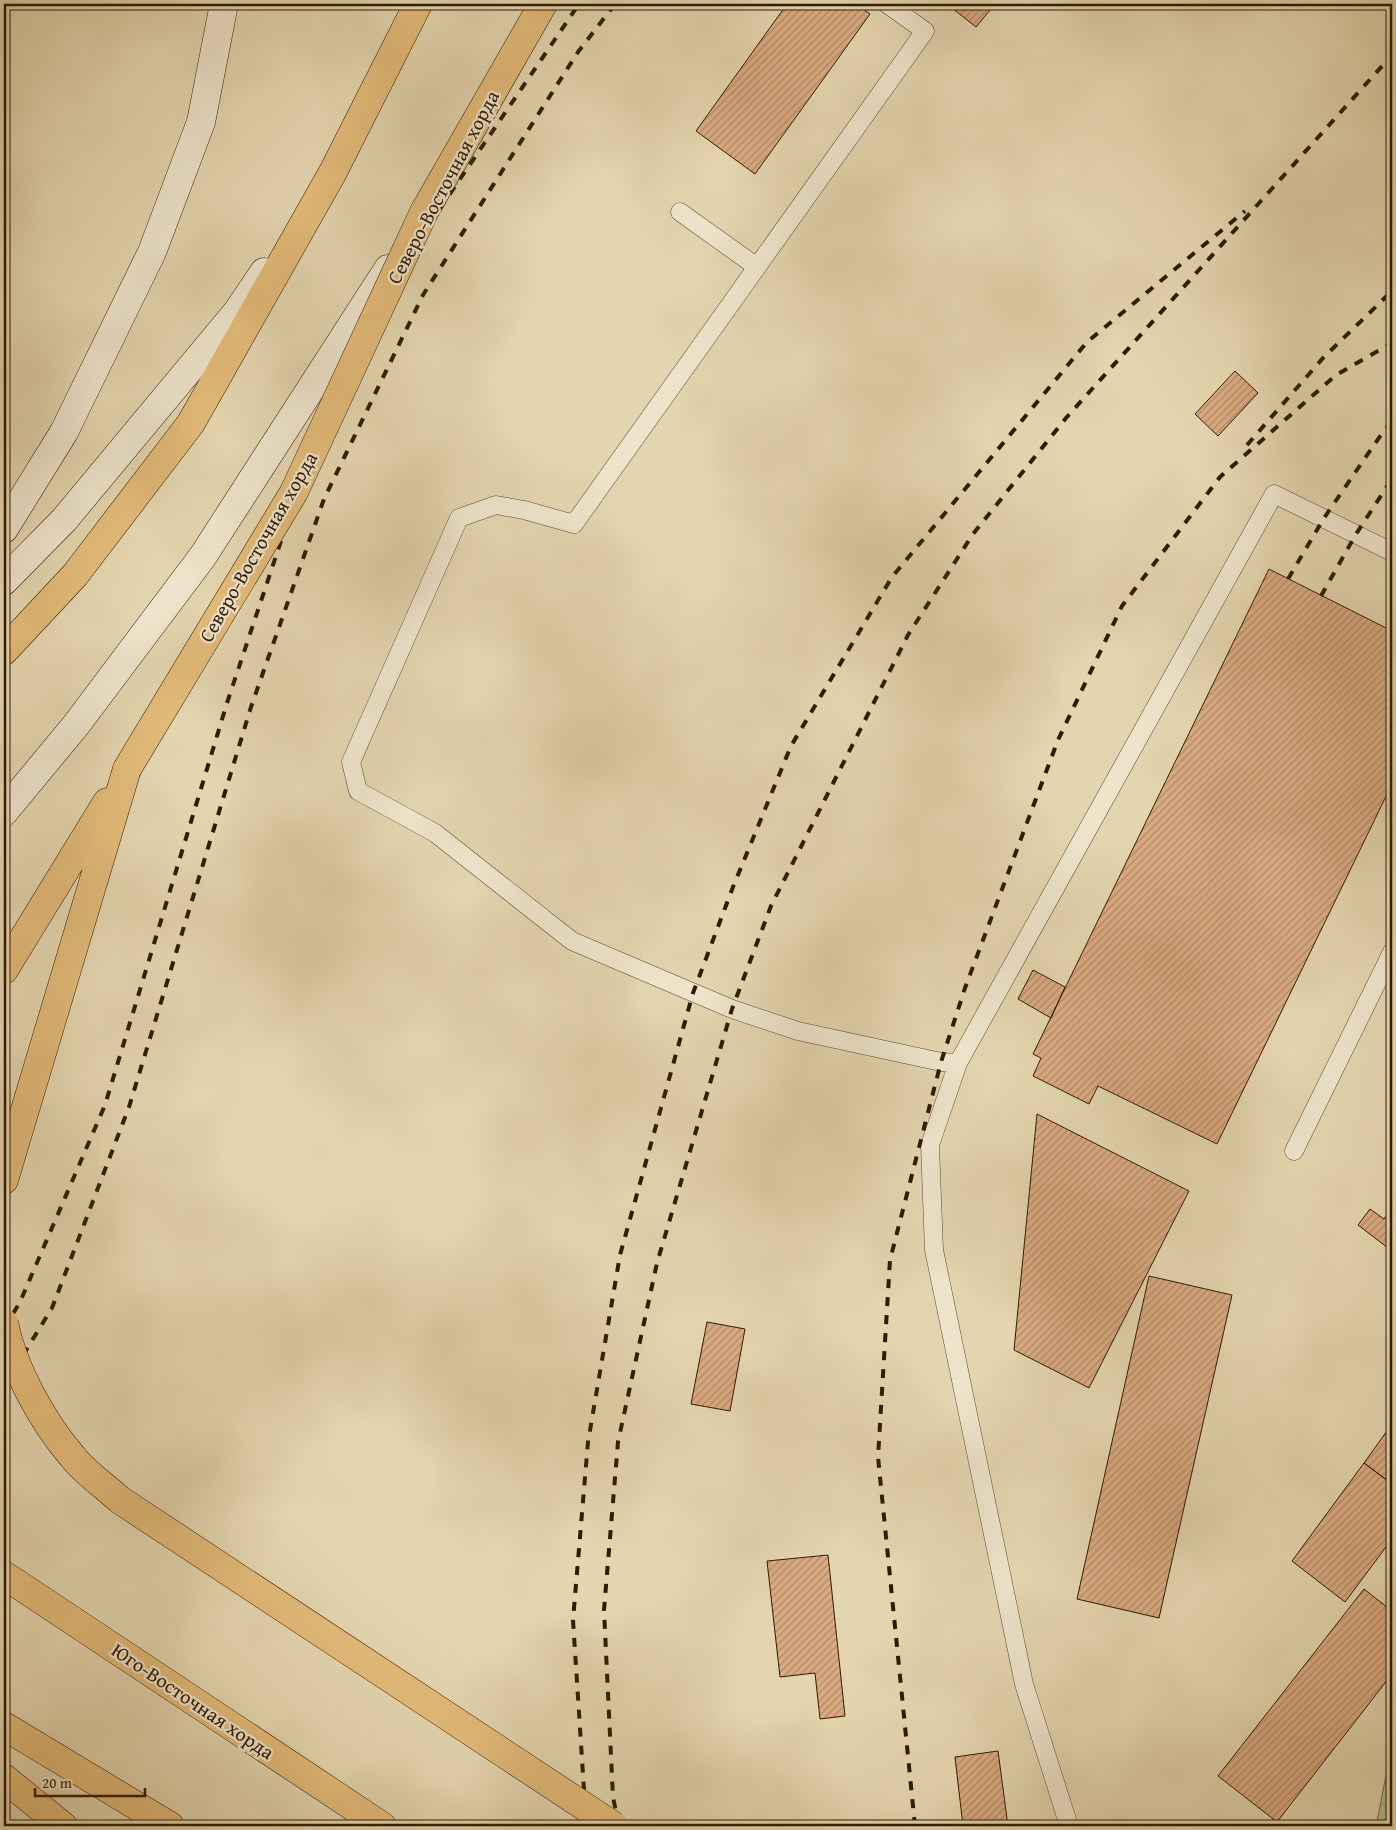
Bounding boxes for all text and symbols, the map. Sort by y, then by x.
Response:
street label: Северо-Восточная хорда [379,84,506,289]
street label: Северо-Восточная хорда [191,446,324,647]
street label: Юго-Восточная хорда [106,1635,281,1766]
scale bar [35,1765,145,1797]
text: 20 m [42,1772,73,1793]

